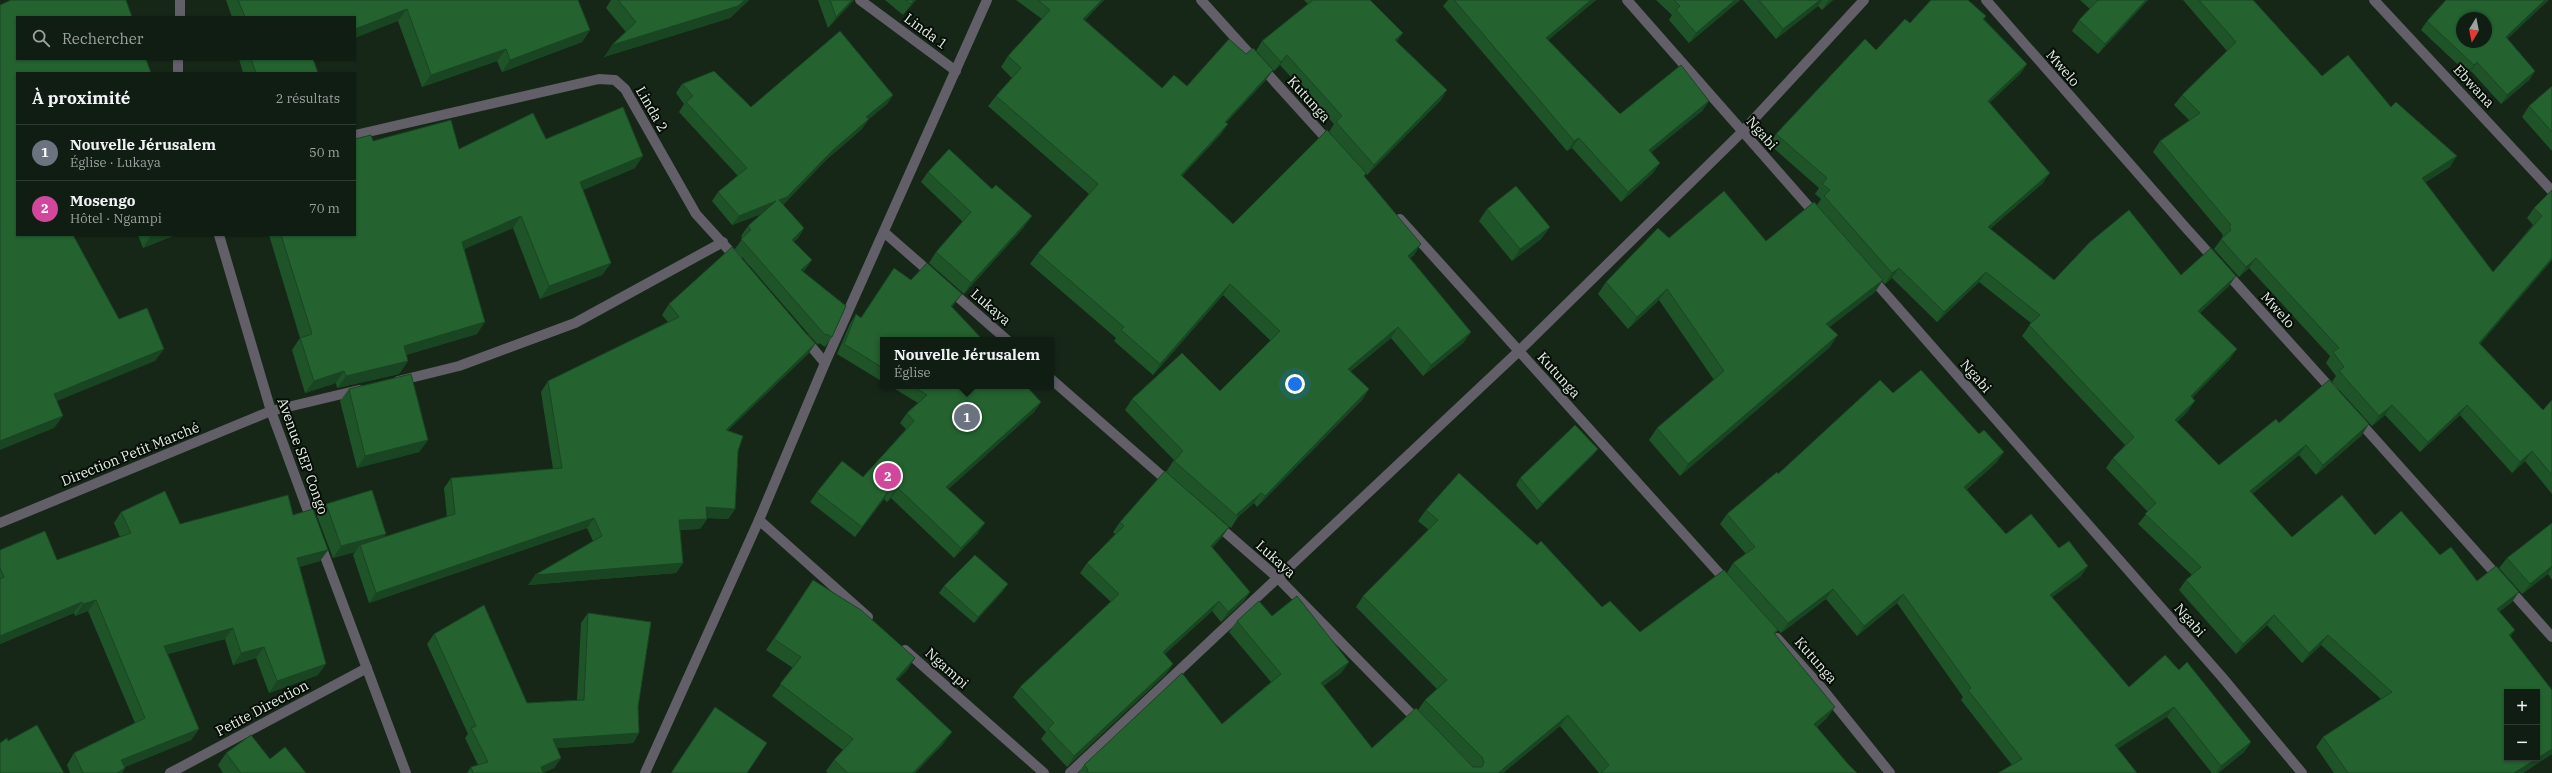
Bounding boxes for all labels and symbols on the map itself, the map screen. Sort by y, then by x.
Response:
street label: Linda 1 [901,9,951,53]
north arrow [2456,12,2492,48]
street label: Mwelo [2042,46,2084,90]
street label: Ebwana [2450,61,2499,112]
street label: Kutunga [1284,72,1335,126]
street label: Linda 2 [632,83,672,135]
street label: Ngabi [1743,113,1781,153]
street label: Lukaya [967,285,1015,330]
street label: Mwelo [2257,288,2299,332]
street label: Kutunga [1534,348,1585,402]
street label: Ngabi [1957,356,1995,396]
your location [1285,374,1305,394]
street label: Avenue SEP Congo [274,395,333,517]
pin: 1 [954,402,980,432]
street label: Direction Petit Marché [58,418,202,490]
pin: 2 [875,461,901,491]
street label: Lukaya [1252,536,1300,582]
street label: Ngabi [2171,600,2209,640]
street label: Kutunga [1791,633,1841,687]
street label: Ngampi [922,644,972,692]
street label: Petite Direction [213,676,311,740]

